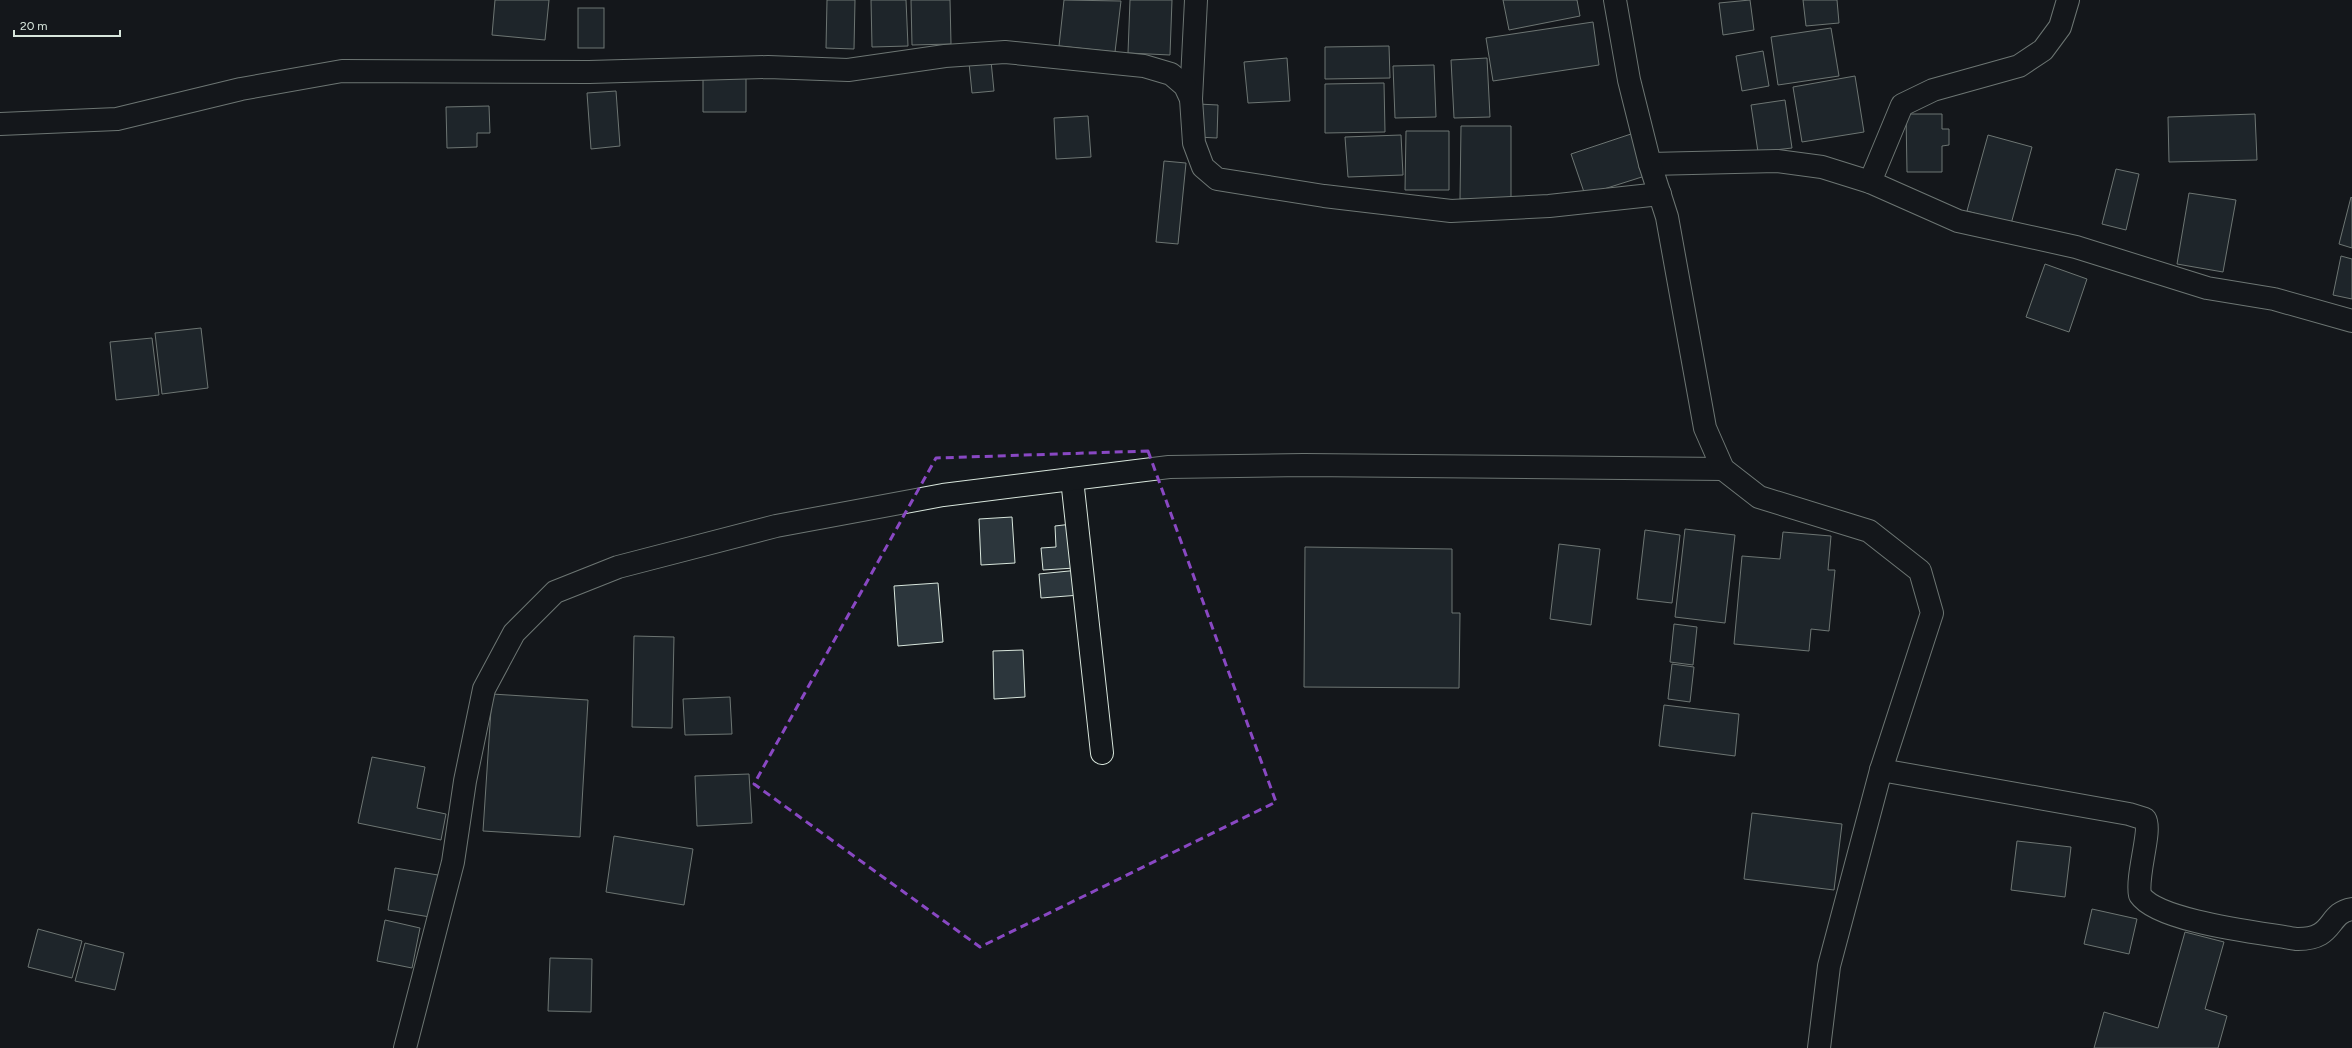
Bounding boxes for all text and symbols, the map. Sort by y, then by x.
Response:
scale bar [14,12,120,38]
text: 20 m [20,19,48,33]

